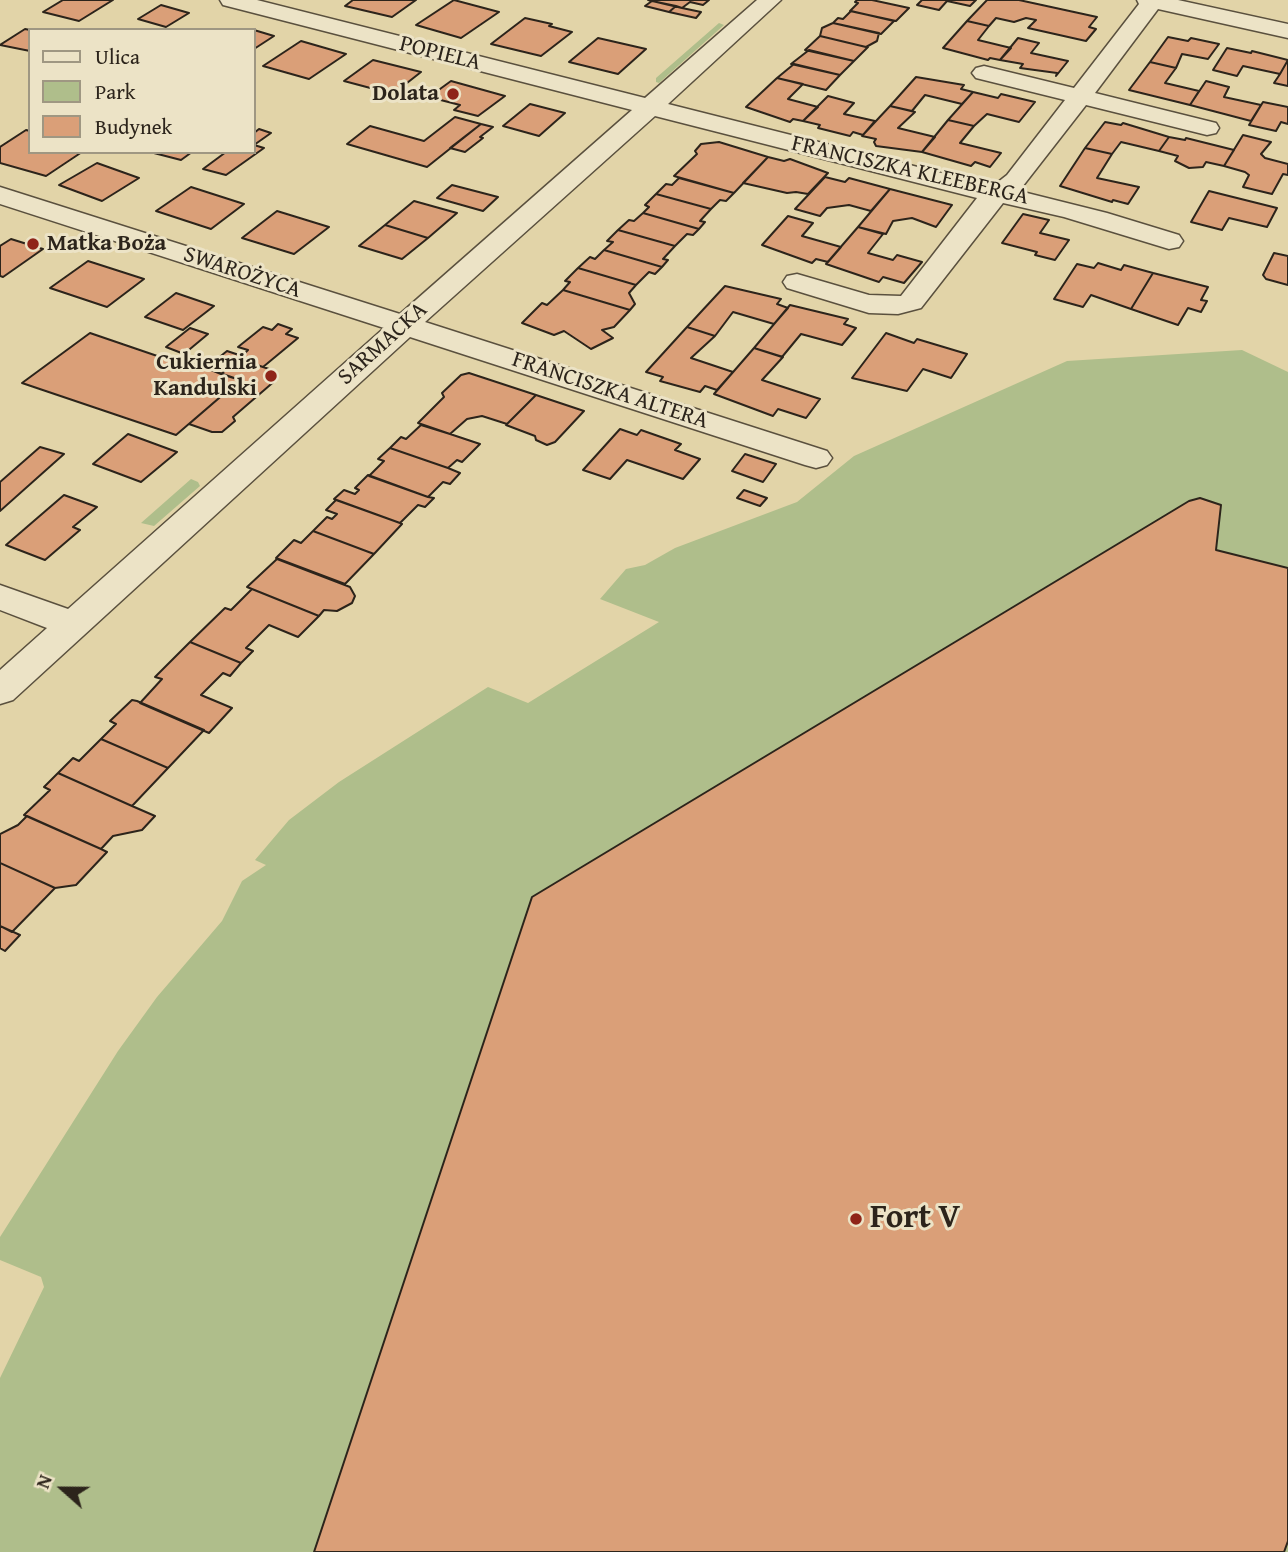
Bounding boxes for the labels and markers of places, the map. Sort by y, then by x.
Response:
place label: Dolata [372,80,439,108]
marker: Dolata [445,86,461,102]
place label: Matka Boża [47,230,166,258]
marker: Matka Boża [25,236,41,252]
place label: Cukiernia Kandulski [153,349,257,403]
marker: Cukiernia Kandulski [263,368,279,384]
place label: Fort V [870,1199,960,1239]
marker: Fort V [848,1211,864,1227]

